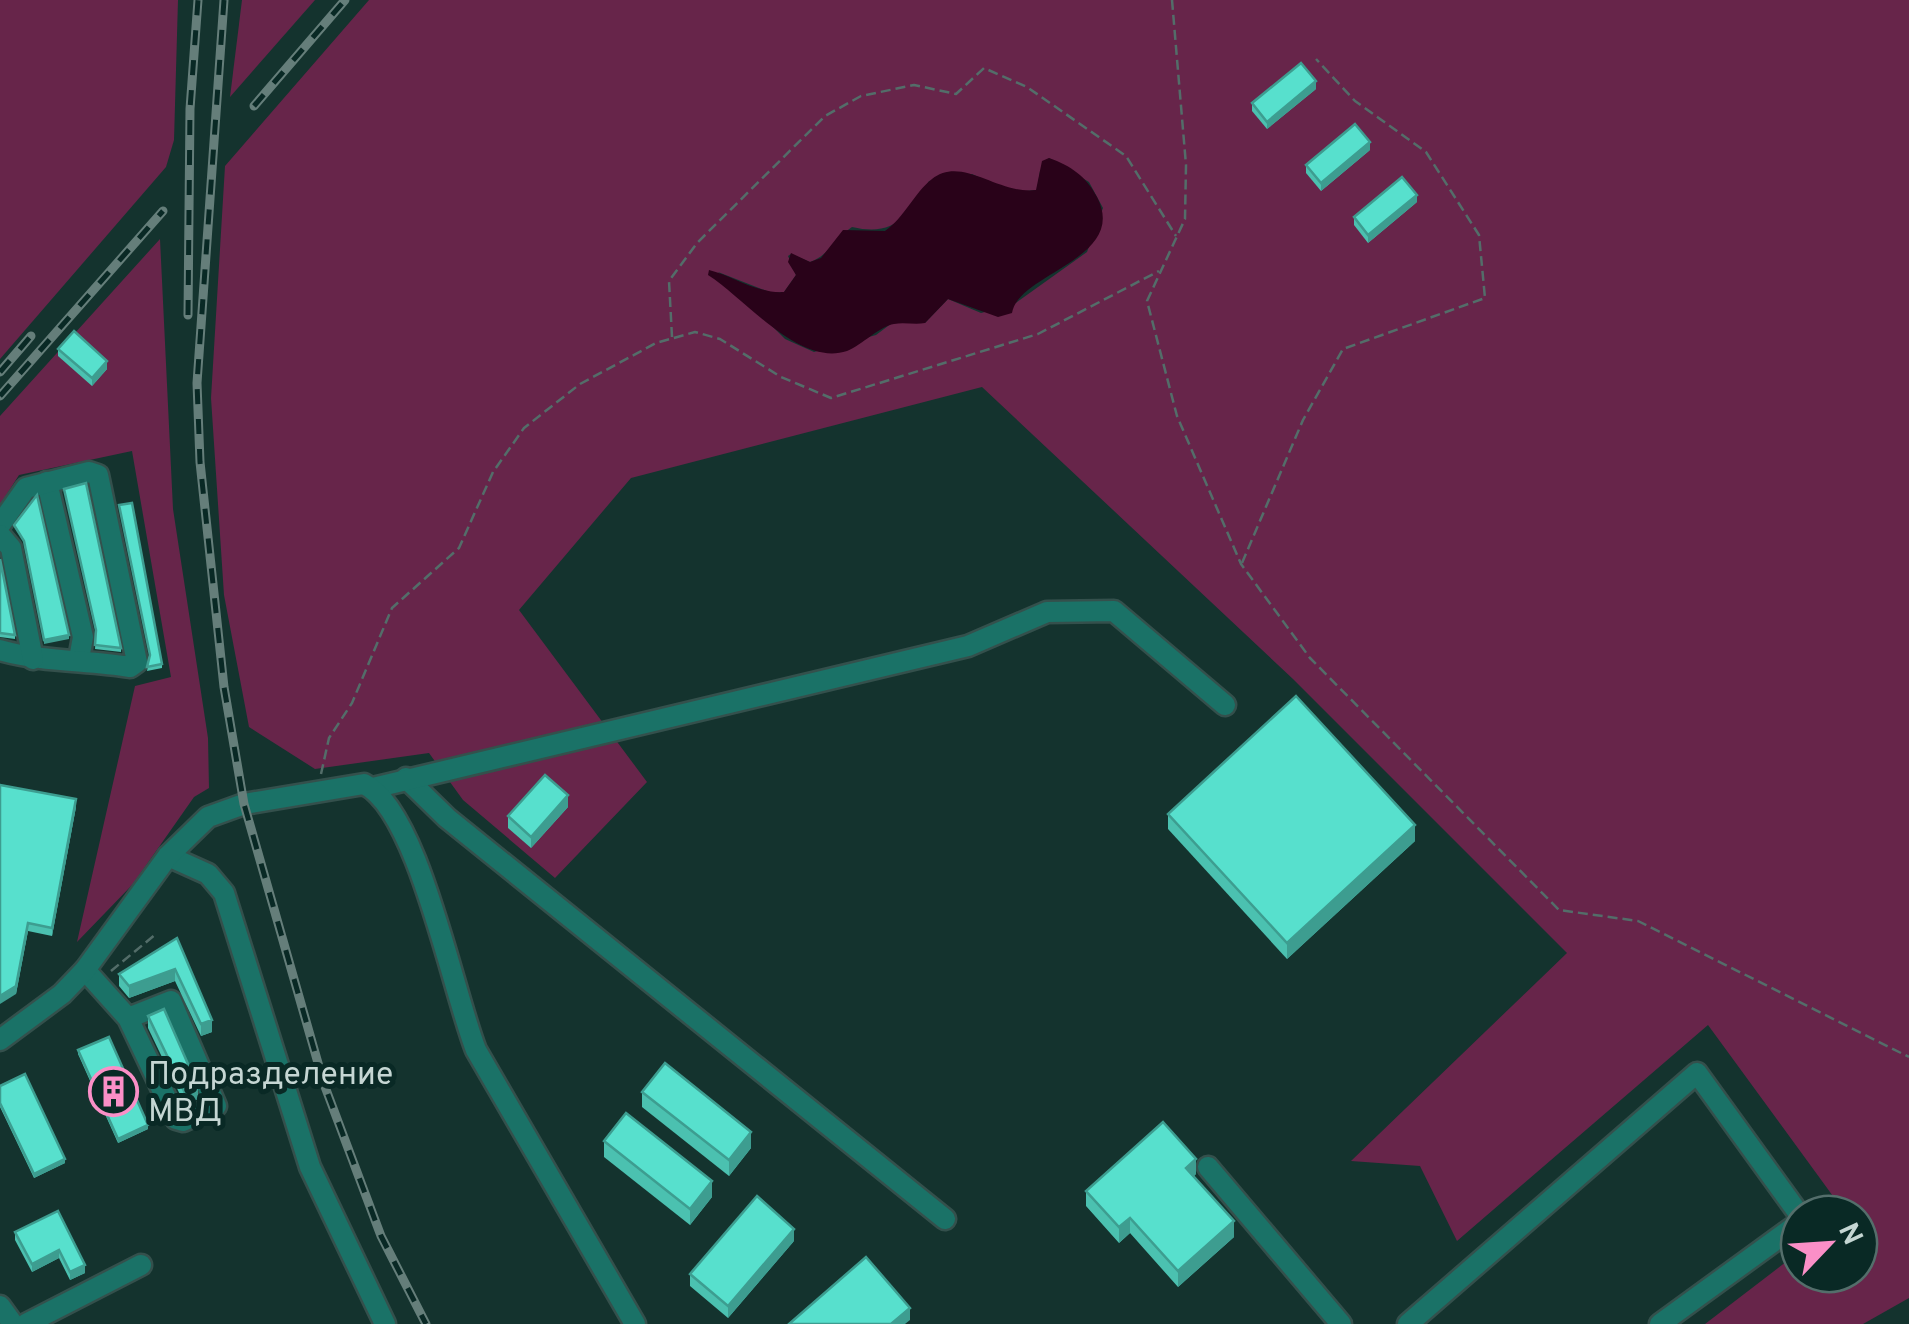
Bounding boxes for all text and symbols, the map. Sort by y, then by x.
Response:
place label: Подразделение МВД [148,1056,393,1133]
building icon: Подразделение МВД [87,1065,139,1117]
north arrow [1779,1194,1879,1294]
text: N [1828,1218,1870,1251]

